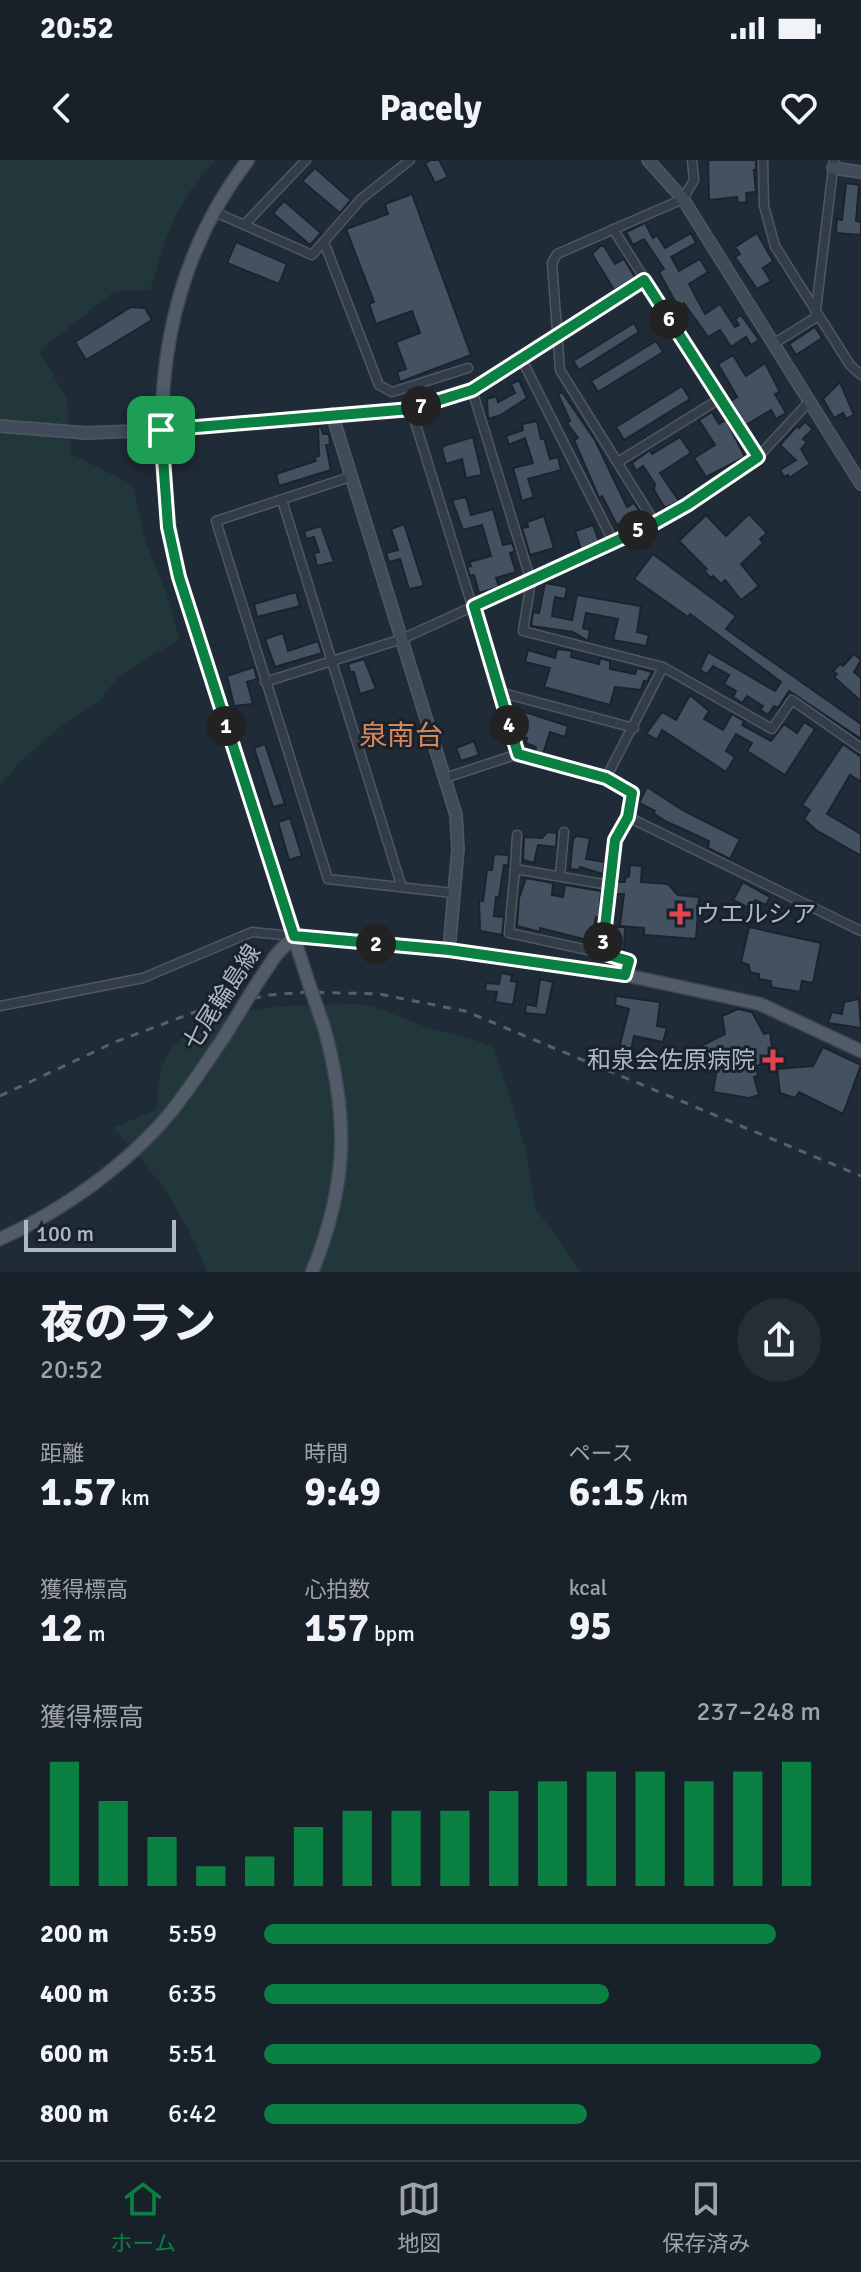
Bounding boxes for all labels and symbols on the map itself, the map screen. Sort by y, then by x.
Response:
pin: 6 [649,299,689,339]
pin: 7 [401,386,441,426]
pin [127,396,195,464]
pin: 5 [618,510,658,550]
pin: 4 [489,705,529,745]
pin: 1 [206,706,246,746]
district label: 泉南台 [359,719,443,753]
place label: ウエルシア [696,899,816,929]
marker: ウエルシア [671,905,689,923]
pin: 3 [583,922,623,962]
pin: 2 [356,924,396,964]
street label: 七尾輪島線 [177,939,267,1055]
place label: 和泉会佐原病院 [587,1045,755,1075]
marker: 和泉会佐原病院 [762,1049,784,1071]
scale bar [24,1216,176,1252]

